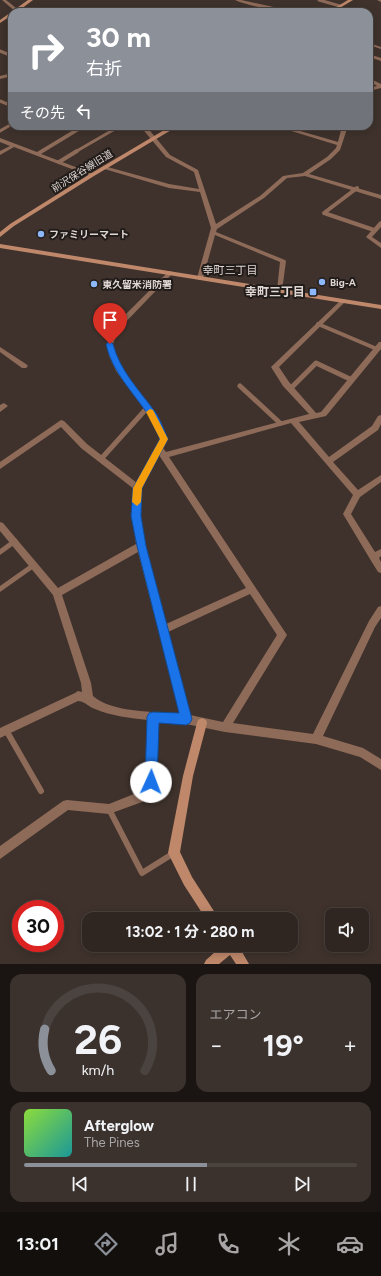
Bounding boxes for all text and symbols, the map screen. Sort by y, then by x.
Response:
text: 30 m [86,20,151,54]
icon: right [20,24,72,76]
text: 右折 [86,58,122,80]
icon: left [73,100,95,122]
text: その先 [20,104,65,122]
street label: 前沢保谷線旧道 [49,147,115,195]
place label: ファミリーマート [49,228,129,241]
marker: ファミリーマート [36,229,46,239]
district label: 幸町三丁目 [203,264,258,277]
place label: Big-A [330,276,357,289]
marker: Big-A [317,277,327,287]
place label: 東久留米消防署 [102,278,172,291]
marker: 東久留米消防署 [89,279,99,289]
place label: 幸町三丁目 [245,285,305,299]
marker: 幸町三丁目 [308,287,318,297]
pin [93,303,127,344]
icon: arrive [99,309,121,331]
position arrow [130,761,172,803]
speed limit sign: 30 [12,900,64,952]
map controls [325,908,369,952]
button: sound [325,908,369,952]
text: 13:02 · 1 分 · 280 m [126,923,254,941]
text: エアコン [210,1007,262,1022]
text: 26 [74,1014,122,1064]
text: 19° [263,1027,304,1064]
text: − [210,1032,223,1059]
text: + [343,1032,357,1059]
text: km/h [81,1061,114,1079]
text: Afterglow [84,1117,154,1135]
text: The Pines [84,1135,140,1150]
icon: previous [69,1173,91,1195]
icon: pause [180,1173,202,1195]
icon: next [291,1173,313,1195]
icon: directions [92,1230,120,1258]
icon: music [153,1230,181,1258]
icon: phone [214,1230,242,1258]
icon: climate [275,1230,303,1258]
icon: car [336,1230,364,1258]
text: 13:01 [17,1233,59,1255]

